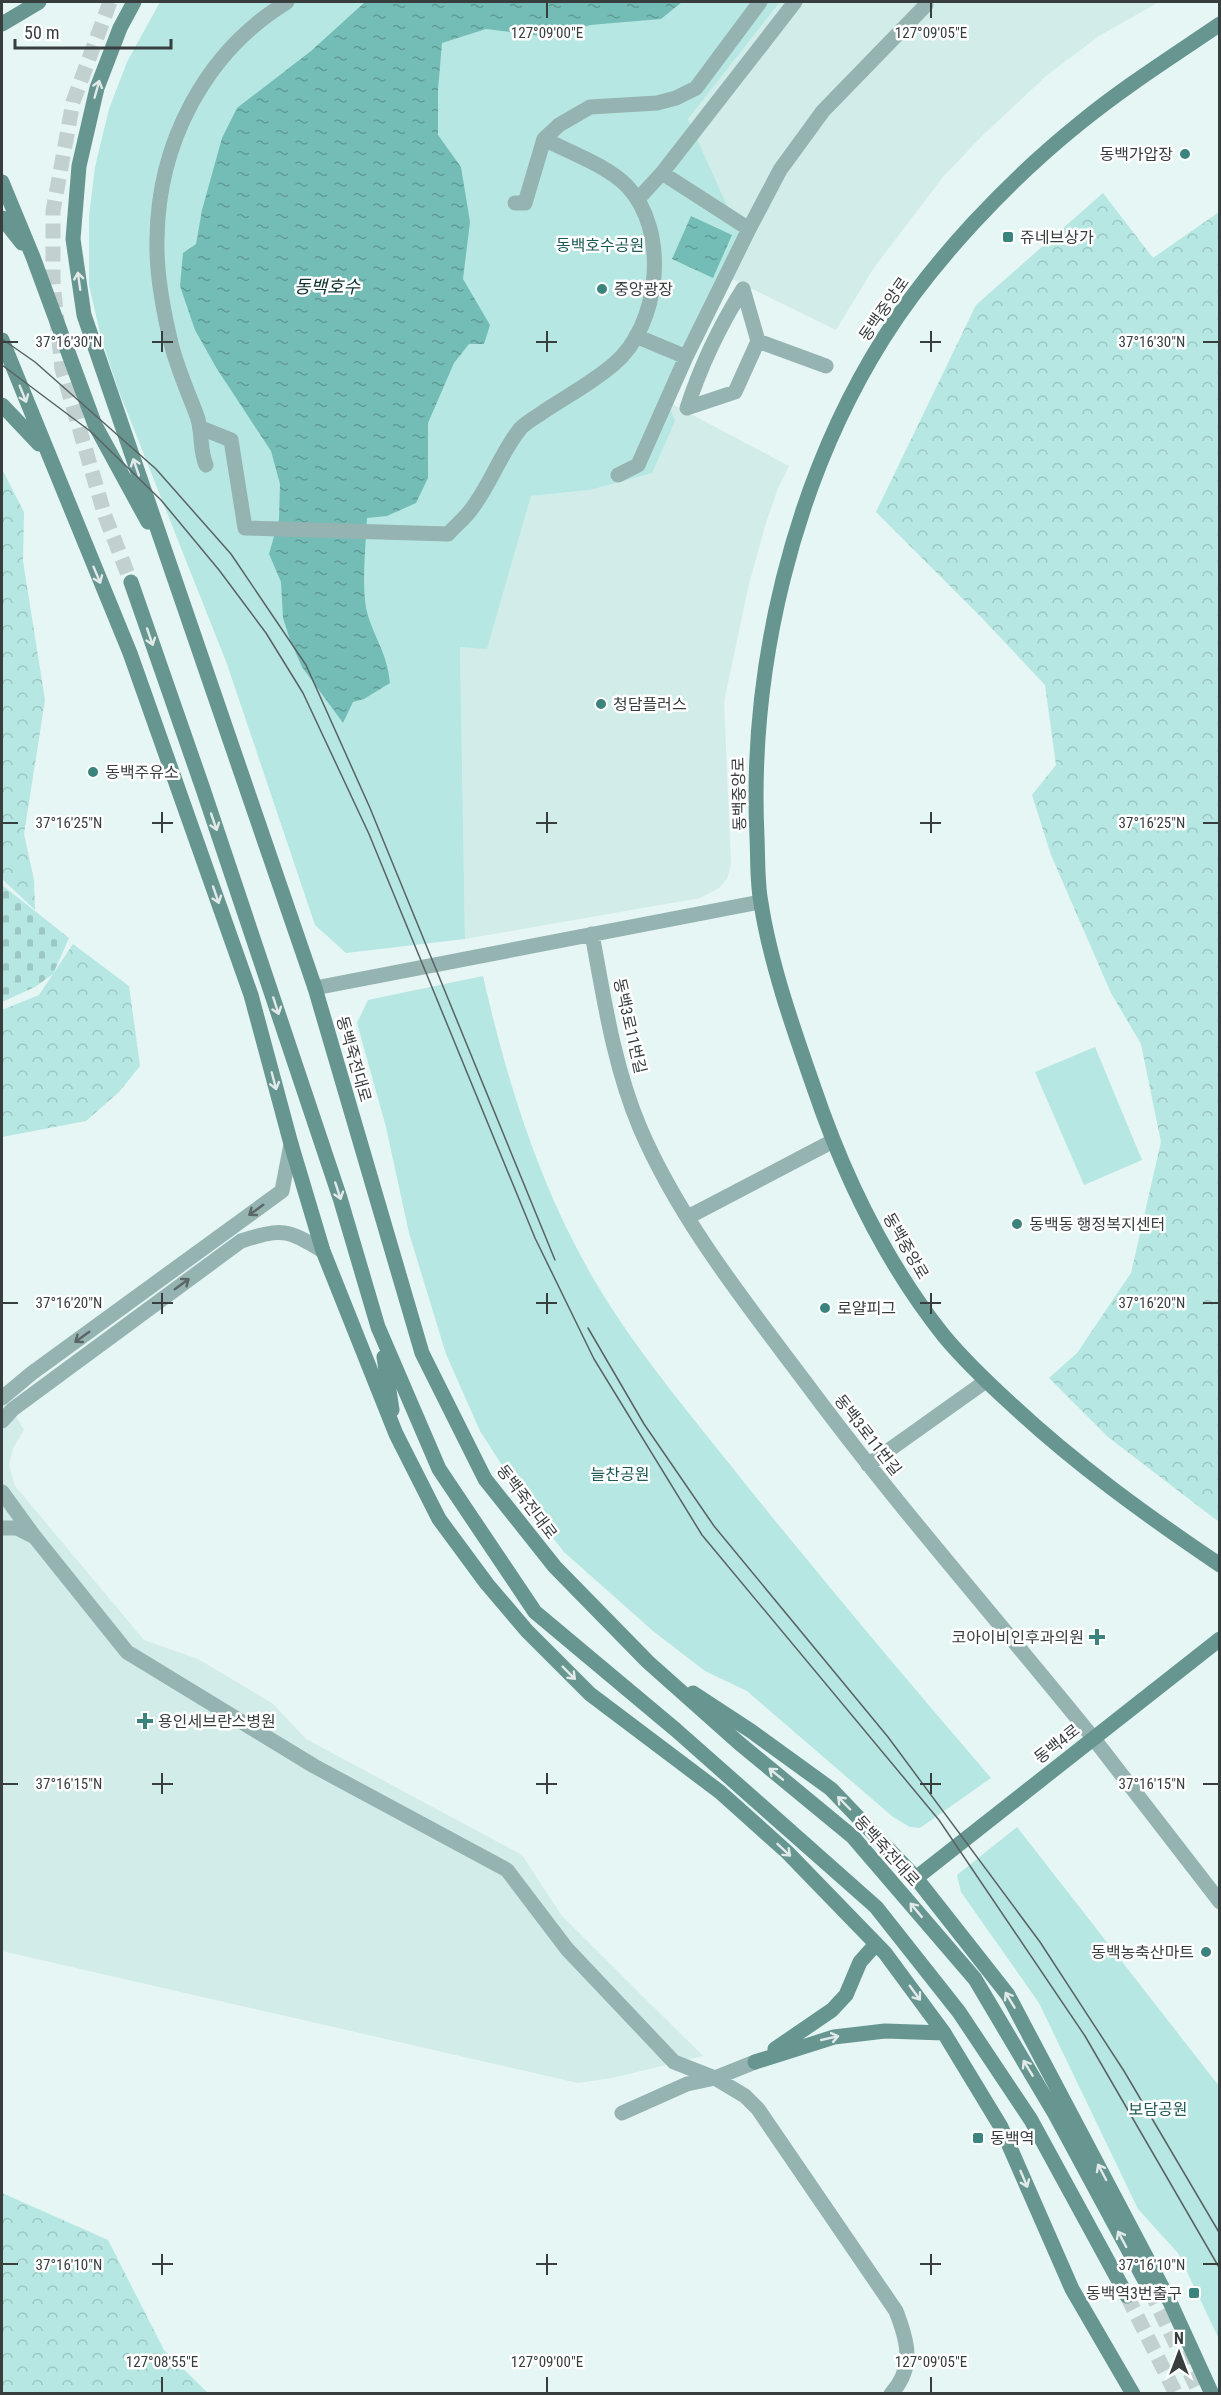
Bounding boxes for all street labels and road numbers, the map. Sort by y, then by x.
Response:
street label: 동백중앙로 [855,273,913,345]
street label: 동백중앙로 [729,757,749,831]
street label: 동백3로11번길 [610,976,650,1076]
street label: 동백죽전대로 [333,1014,375,1104]
street label: 동백중앙로 [879,1209,933,1283]
street label: 동백3로11번길 [831,1391,905,1479]
street label: 동백죽전대로 [493,1461,561,1543]
street label: 동백4로 [1031,1720,1084,1768]
street label: 동백죽전대로 [850,1812,924,1890]

